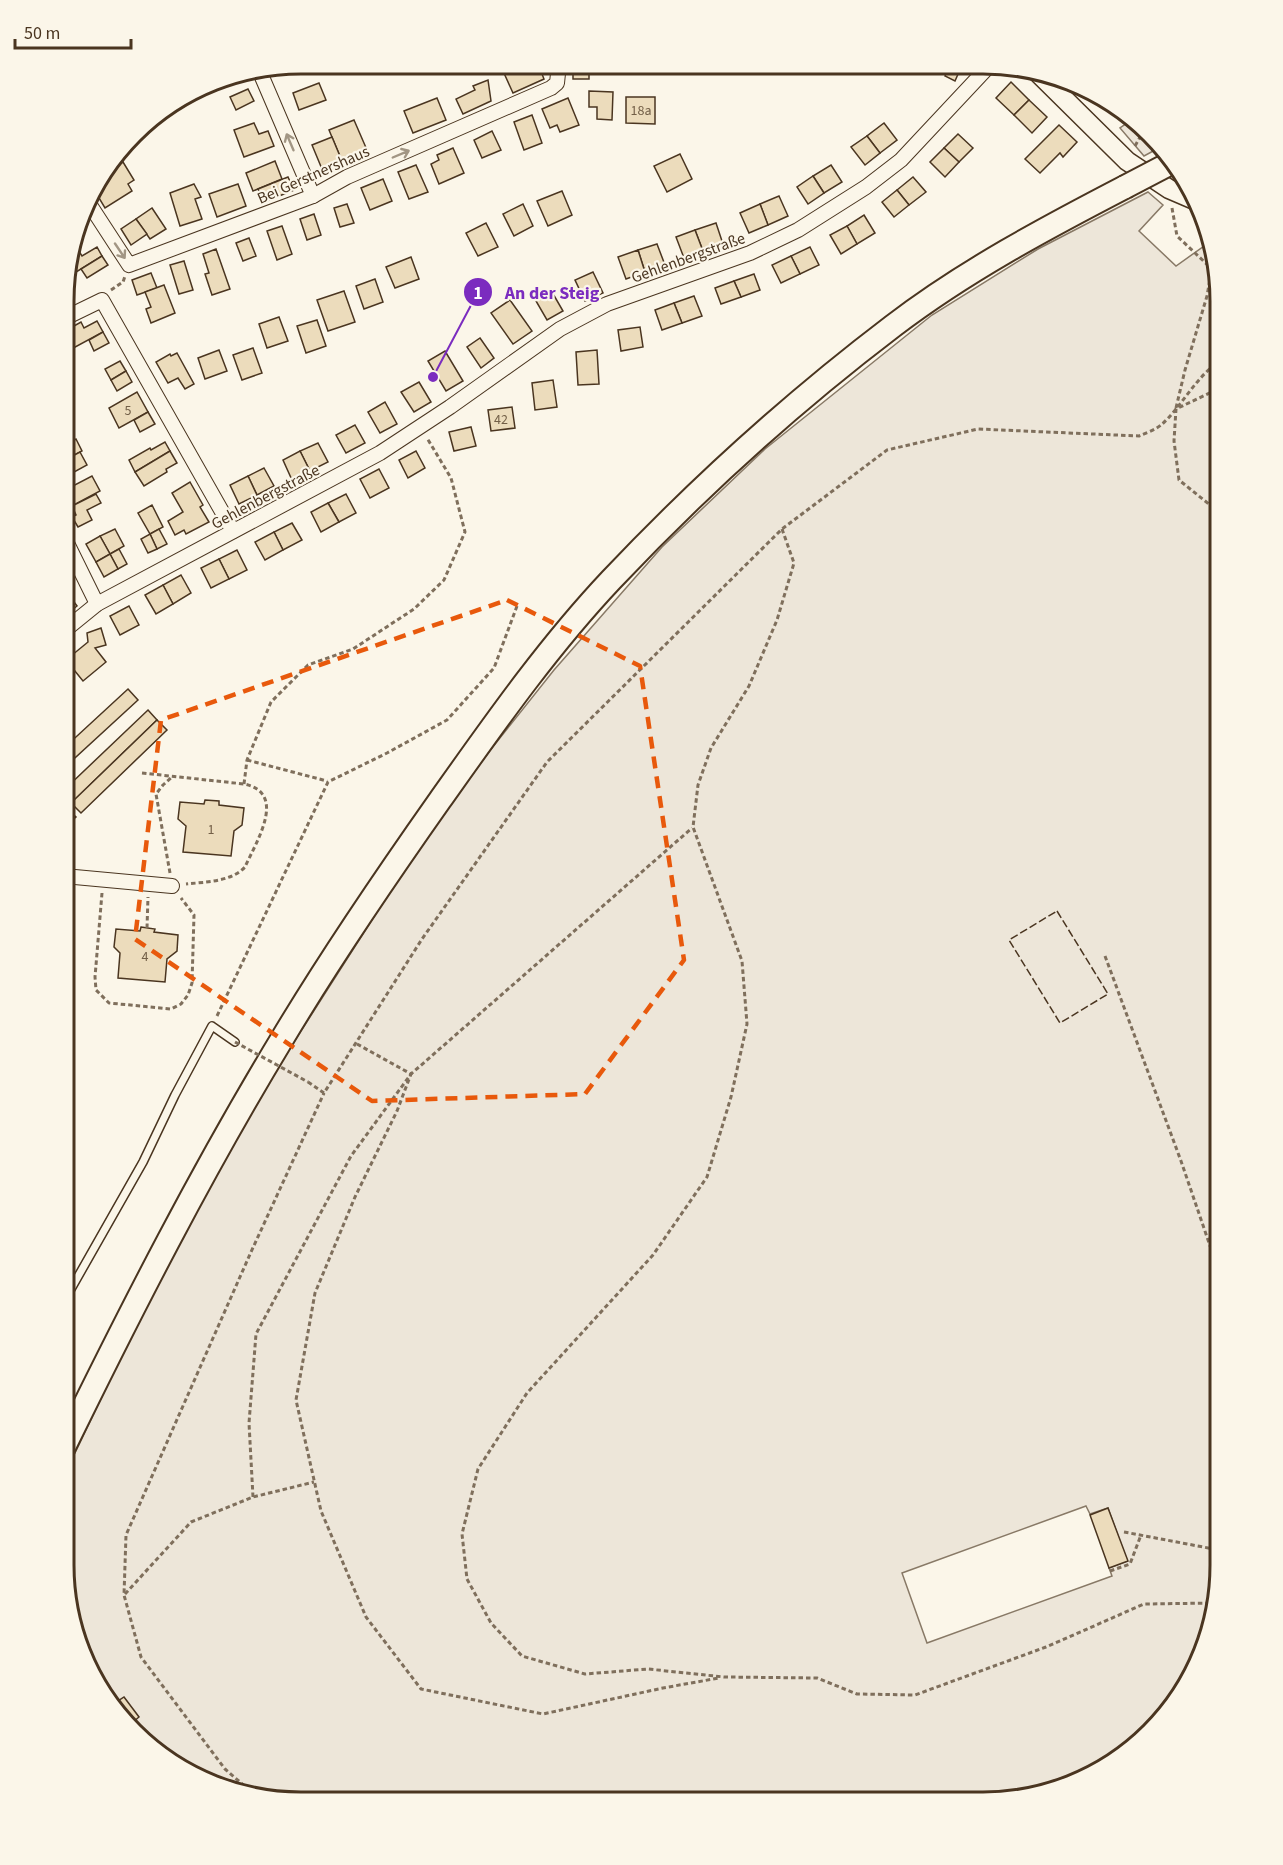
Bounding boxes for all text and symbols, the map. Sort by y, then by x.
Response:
scale bar [15,12,130,50]
text: 50 m [24,21,60,46]
house number: 18a [631,101,651,121]
one-way arrow [283,133,295,151]
street label: Bei Gerstnershaus [254,140,373,209]
one-way arrow [391,147,409,159]
street label: Gehlenbergstraße [628,227,748,289]
one-way arrow [114,242,126,259]
callout: An der Steig [463,274,612,310]
text: 1 [473,281,483,306]
text: An der Steig [504,281,600,306]
house number: 5 [125,401,132,421]
house number: 42 [494,410,508,430]
street label: Gehlenbergstraße [207,459,324,535]
house number: 1 [208,820,215,840]
house number: 4 [142,947,149,967]

